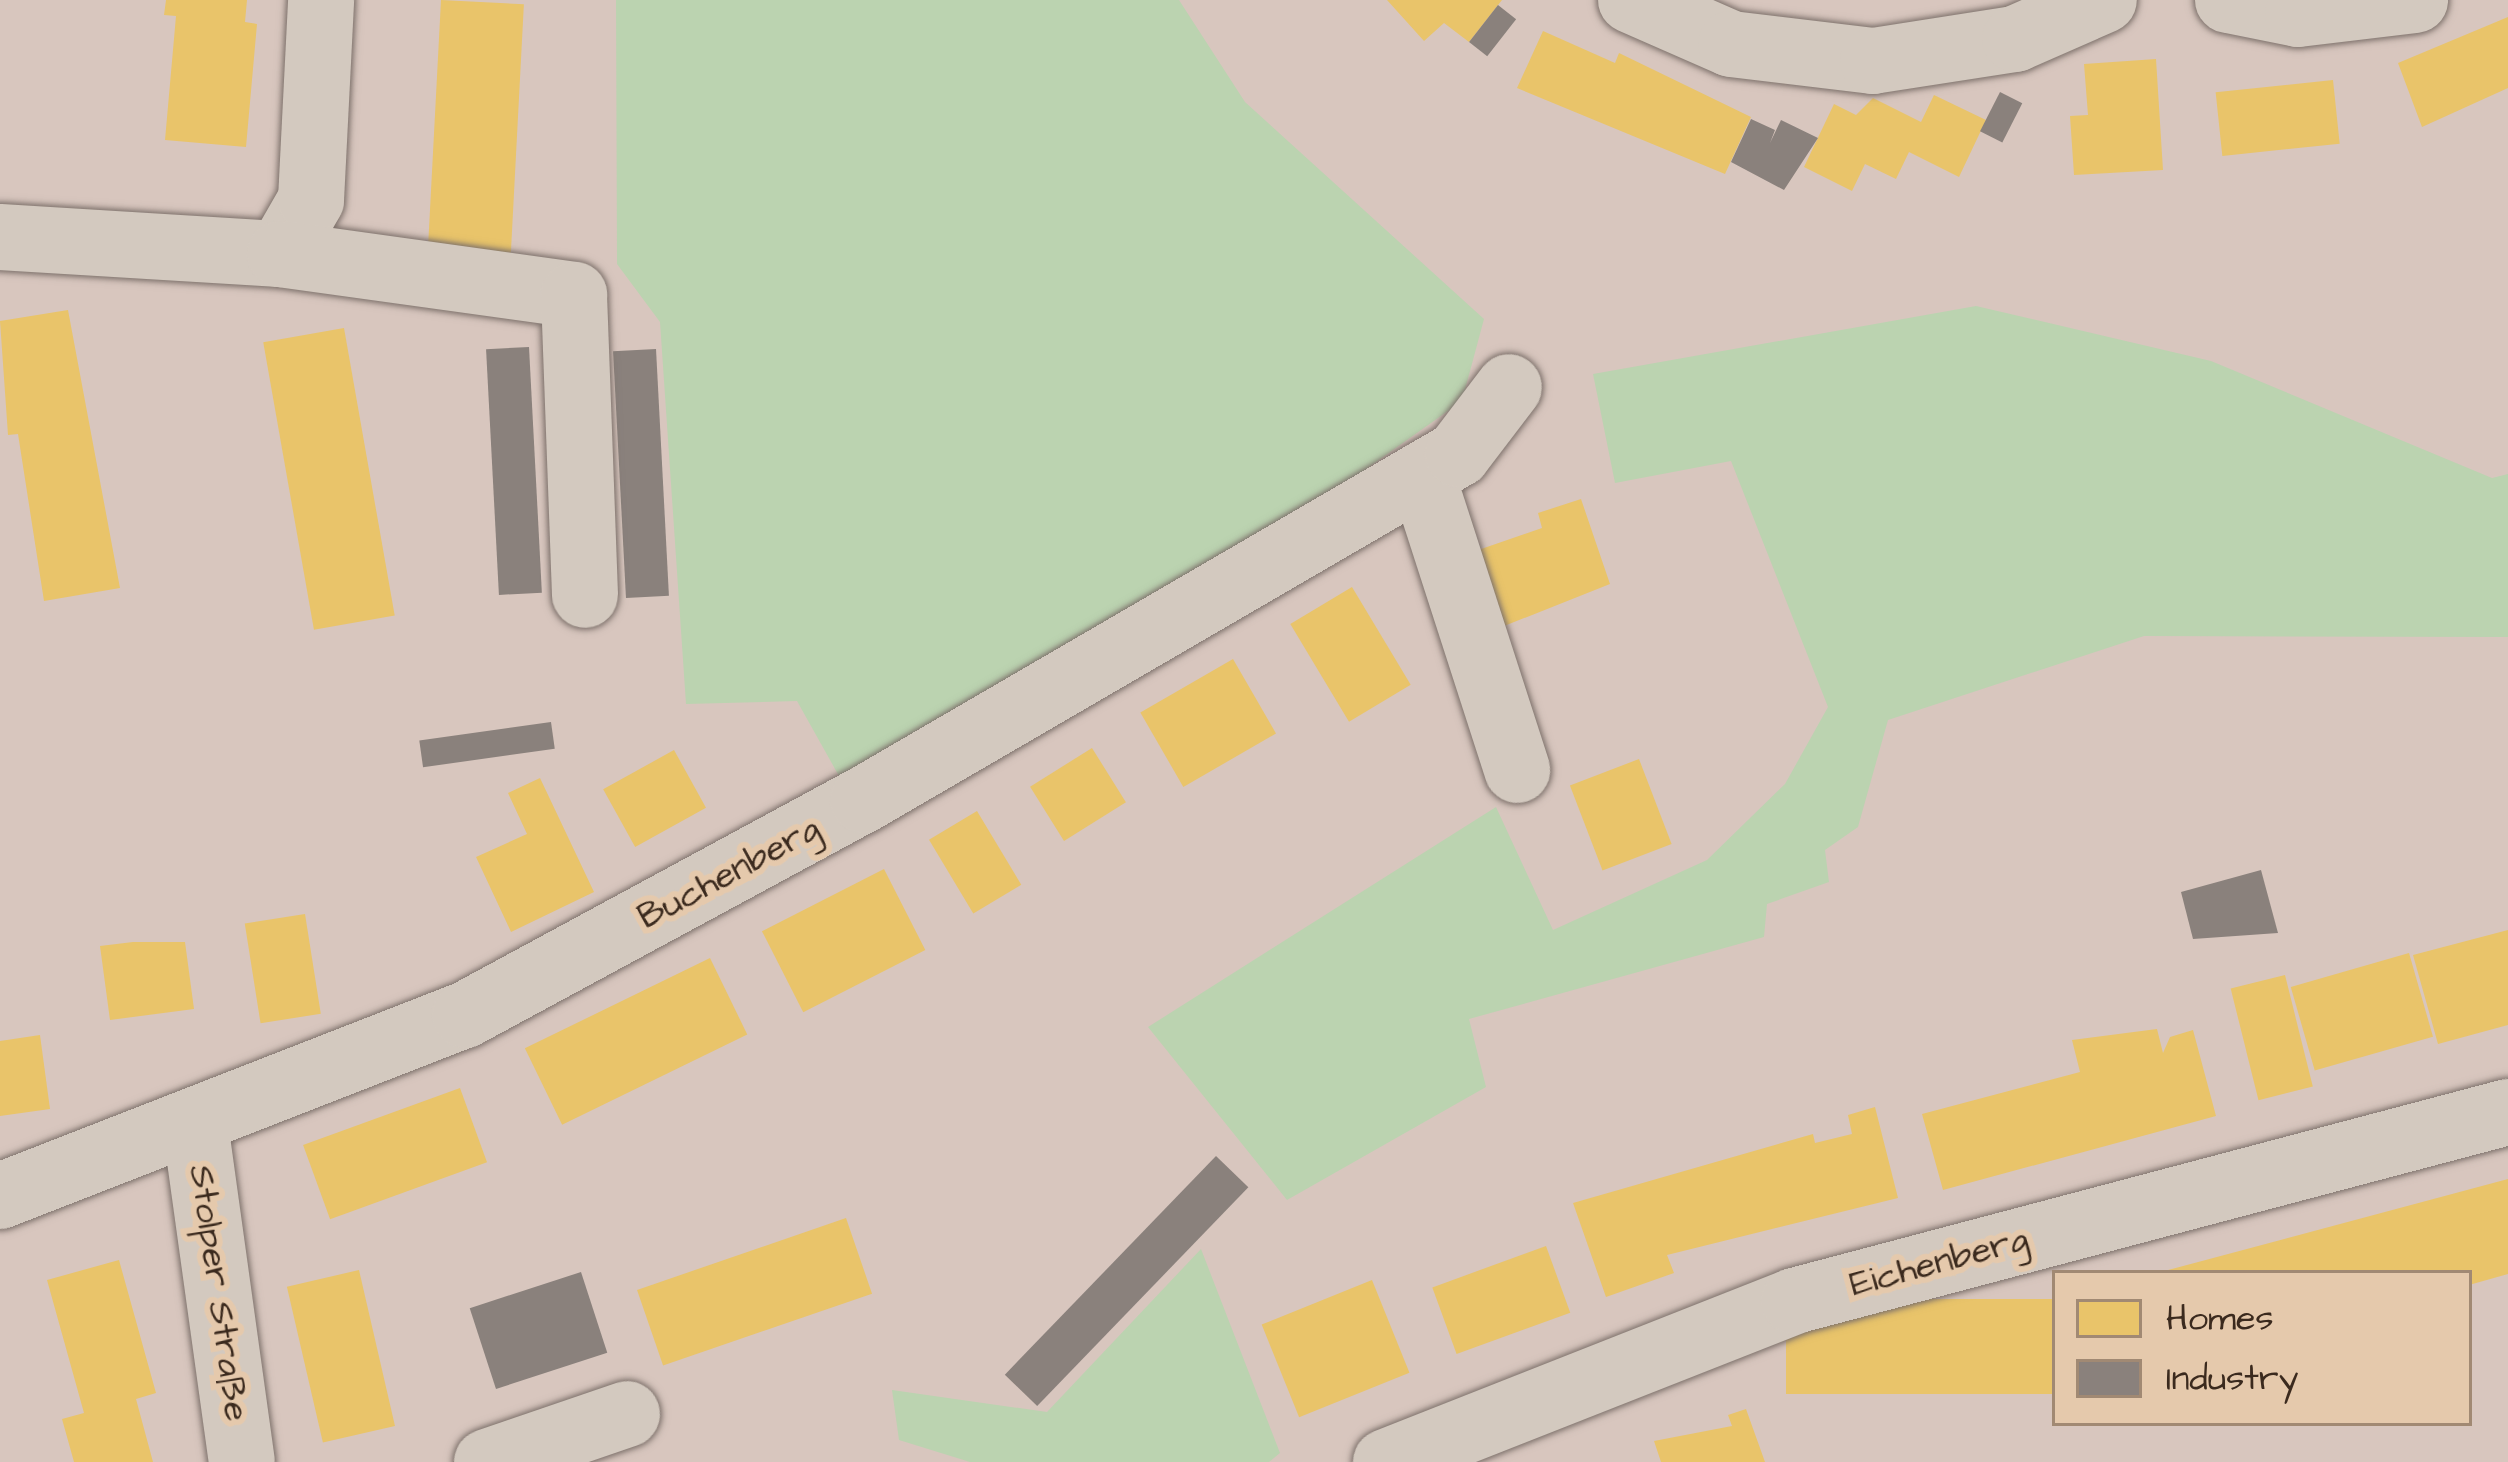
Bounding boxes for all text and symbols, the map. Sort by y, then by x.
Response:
street label: Buchenberg [631,807,827,939]
street label: Stolper Straße [180,1162,258,1424]
street label: Eichenberg [1845,1217,2033,1307]
legend [2052,1270,2472,1426]
text: Homes [2166,1293,2274,1344]
text: Industry [2166,1353,2298,1404]

